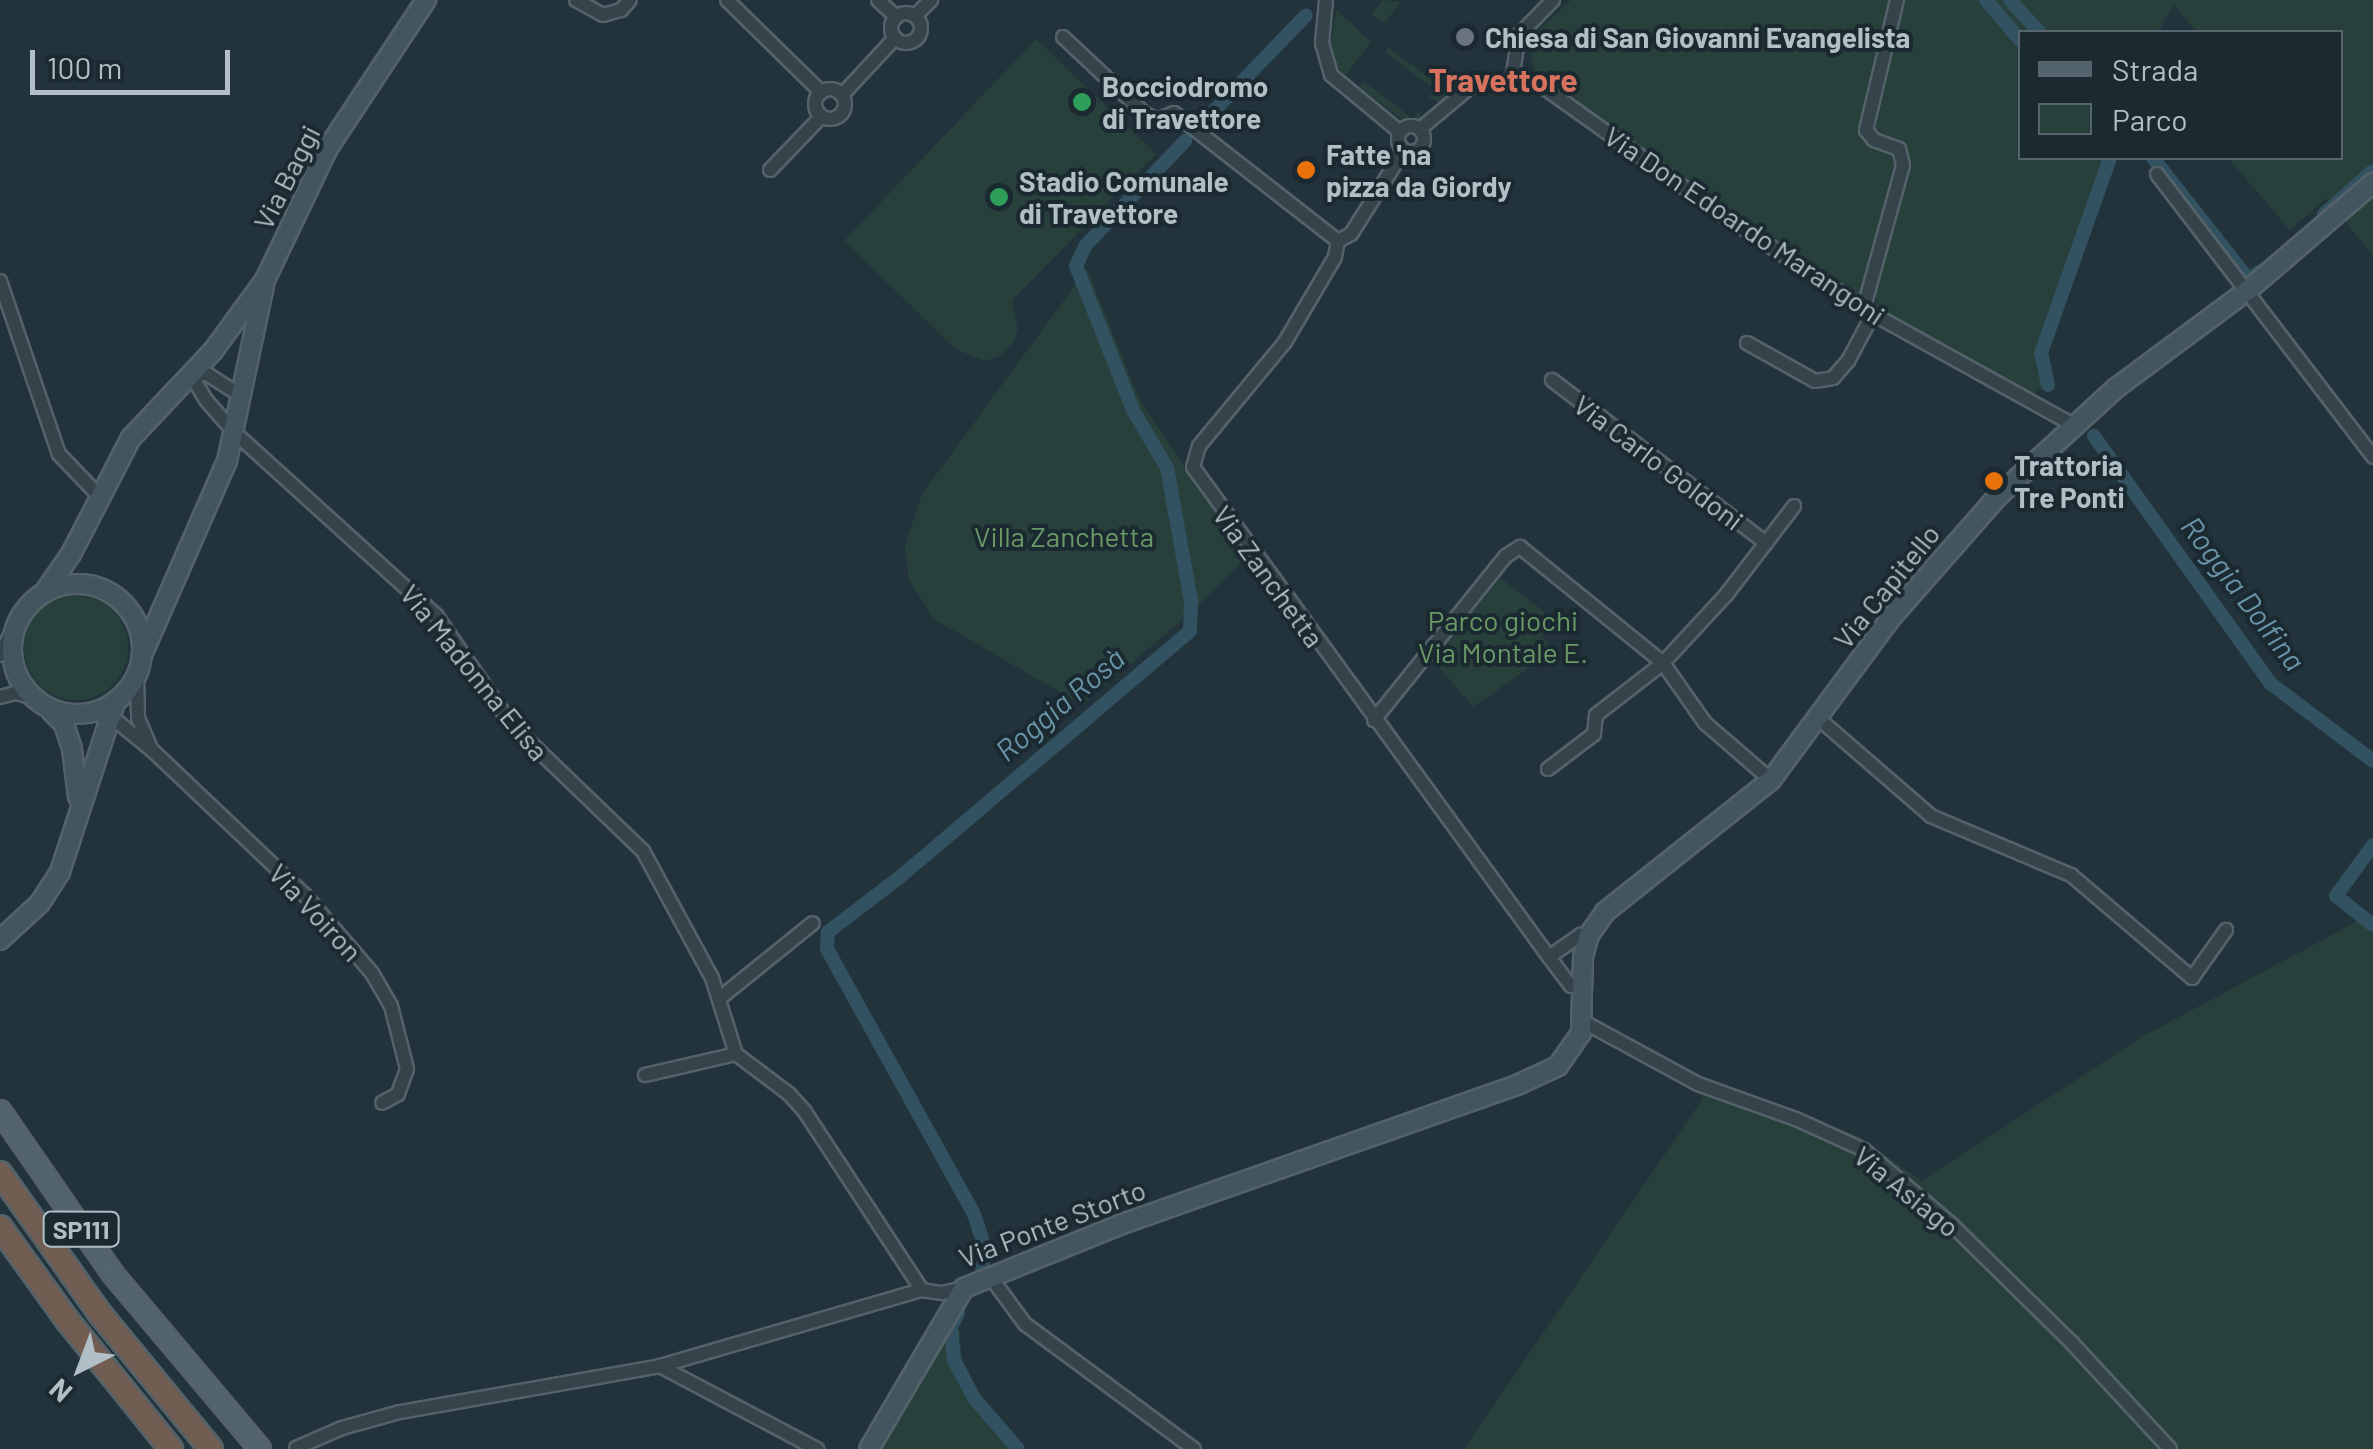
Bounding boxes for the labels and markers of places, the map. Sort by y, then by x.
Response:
place label: Chiesa di San Giovanni Evangelista [1485,20,1910,54]
marker: Chiesa di San Giovanni Evangelista [1454,26,1476,48]
place label: Bocciodromo di Travettore [1102,69,1268,135]
marker: Bocciodromo di Travettore [1071,91,1093,113]
place label: Fatte 'na pizza da Giordy [1326,137,1512,203]
marker: Fatte 'na pizza da Giordy [1295,159,1317,181]
place label: Stadio Comunale di Travettore [1019,164,1229,230]
marker: Stadio Comunale di Travettore [988,186,1010,208]
place label: Trattoria Tre Ponti [2014,448,2125,514]
marker: Trattoria Tre Ponti [1983,470,2005,492]

